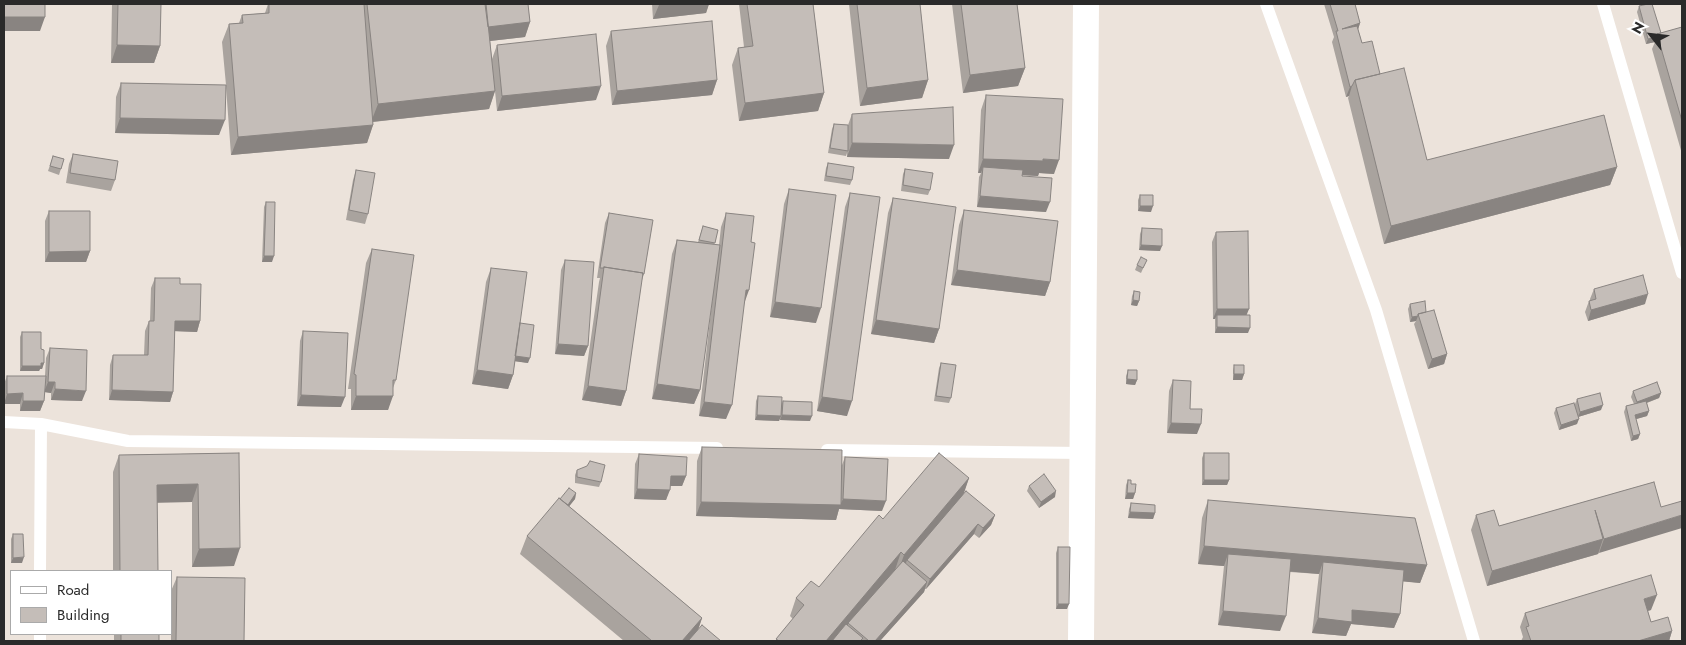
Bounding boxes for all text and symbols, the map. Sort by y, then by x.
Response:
north arrow [1626,10,1676,60]
text: N [1626,18,1649,37]
legend [10,570,172,635]
text: Road [57,579,89,601]
text: Building [57,604,109,626]

